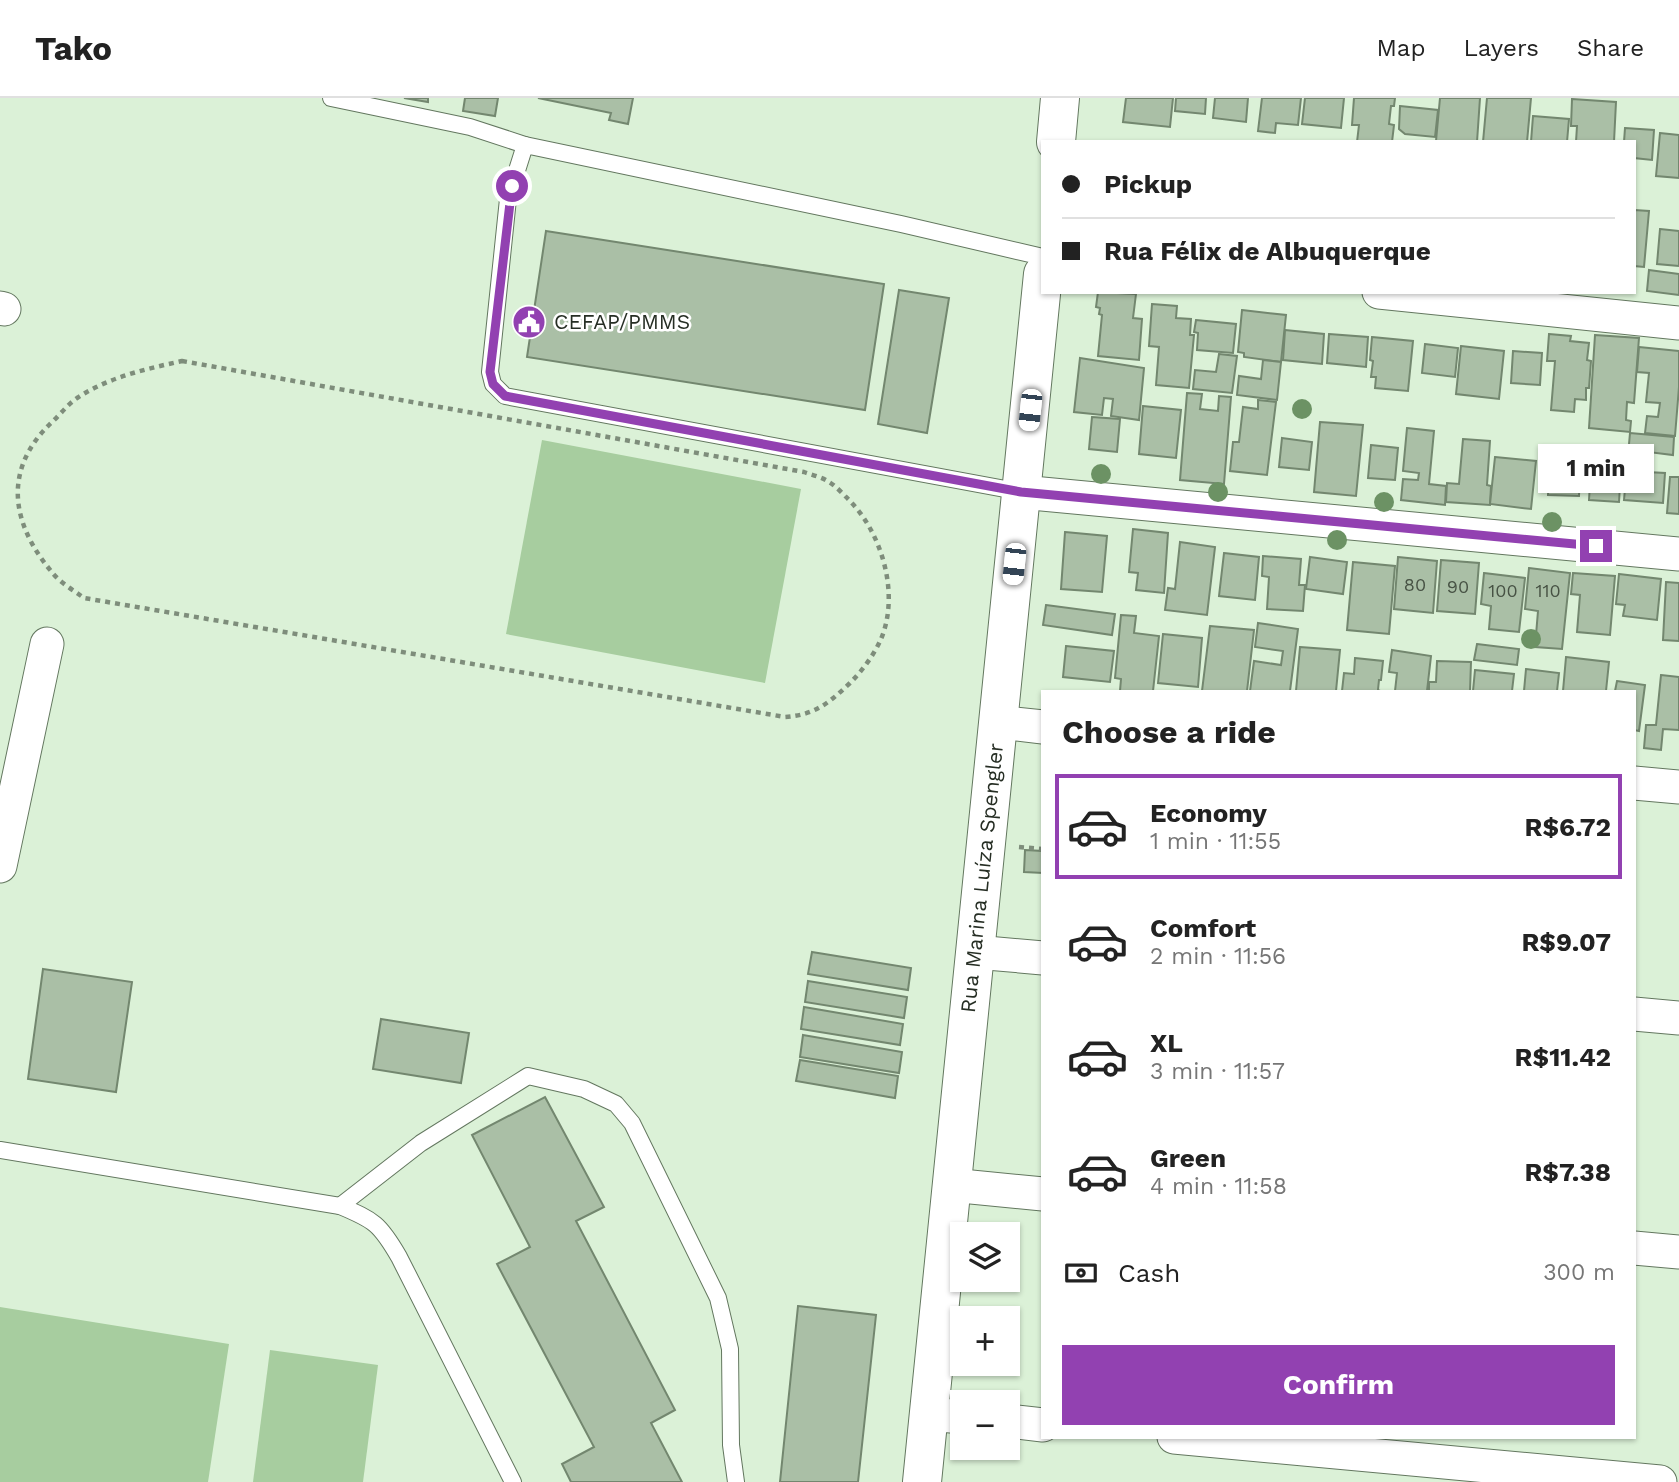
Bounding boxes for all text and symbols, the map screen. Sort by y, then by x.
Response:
text: Tako [35,29,112,68]
text: Map [1377,34,1425,62]
text: Layers [1463,34,1539,62]
text: Share [1577,34,1644,62]
text: Pickup [1104,169,1192,199]
route start [496,170,528,202]
text: Rua Félix de Albuquerque [1104,236,1431,266]
public building icon: CEFAP/PMMS [510,303,548,341]
place label: CEFAP/PMMS [554,309,690,334]
car [1018,388,1043,432]
callout: 1 min [1538,444,1654,494]
text: 1 min [1566,455,1626,482]
route end [1580,530,1612,562]
car [1002,542,1027,586]
house number: 80 [1404,574,1426,595]
house number: 90 [1447,576,1469,597]
house number: 100 [1488,580,1518,601]
house number: 110 [1535,580,1561,601]
text: Choose a ride [1062,713,1276,751]
street label: Rua Marina Luíza Spengler [955,741,1008,1014]
icon: car [1066,795,1129,858]
text: Economy [1150,798,1267,828]
text: R$6.72 [1524,812,1611,842]
text: 1 min · 11:55 [1150,828,1281,855]
icon: car [1066,910,1129,973]
text: Comfort [1150,913,1256,943]
text: R$9.07 [1521,927,1611,957]
text: 2 min · 11:56 [1150,943,1286,970]
icon: car [1066,1025,1129,1088]
text: XL [1150,1028,1183,1058]
text: R$11.42 [1515,1042,1611,1072]
text: 3 min · 11:57 [1150,1058,1285,1085]
icon: car [1066,1140,1129,1203]
text: Green [1150,1143,1226,1173]
text: R$7.38 [1524,1157,1611,1187]
text: 4 min · 11:58 [1150,1173,1287,1200]
map controls [950,1222,1020,1460]
button: layers [950,1222,1020,1292]
icon: cash [1062,1254,1100,1292]
text: Cash [1118,1258,1180,1288]
text: 300 m [1543,1259,1615,1286]
button: + [950,1306,1020,1376]
button: Confirm [1062,1345,1615,1425]
button: − [950,1390,1020,1460]

